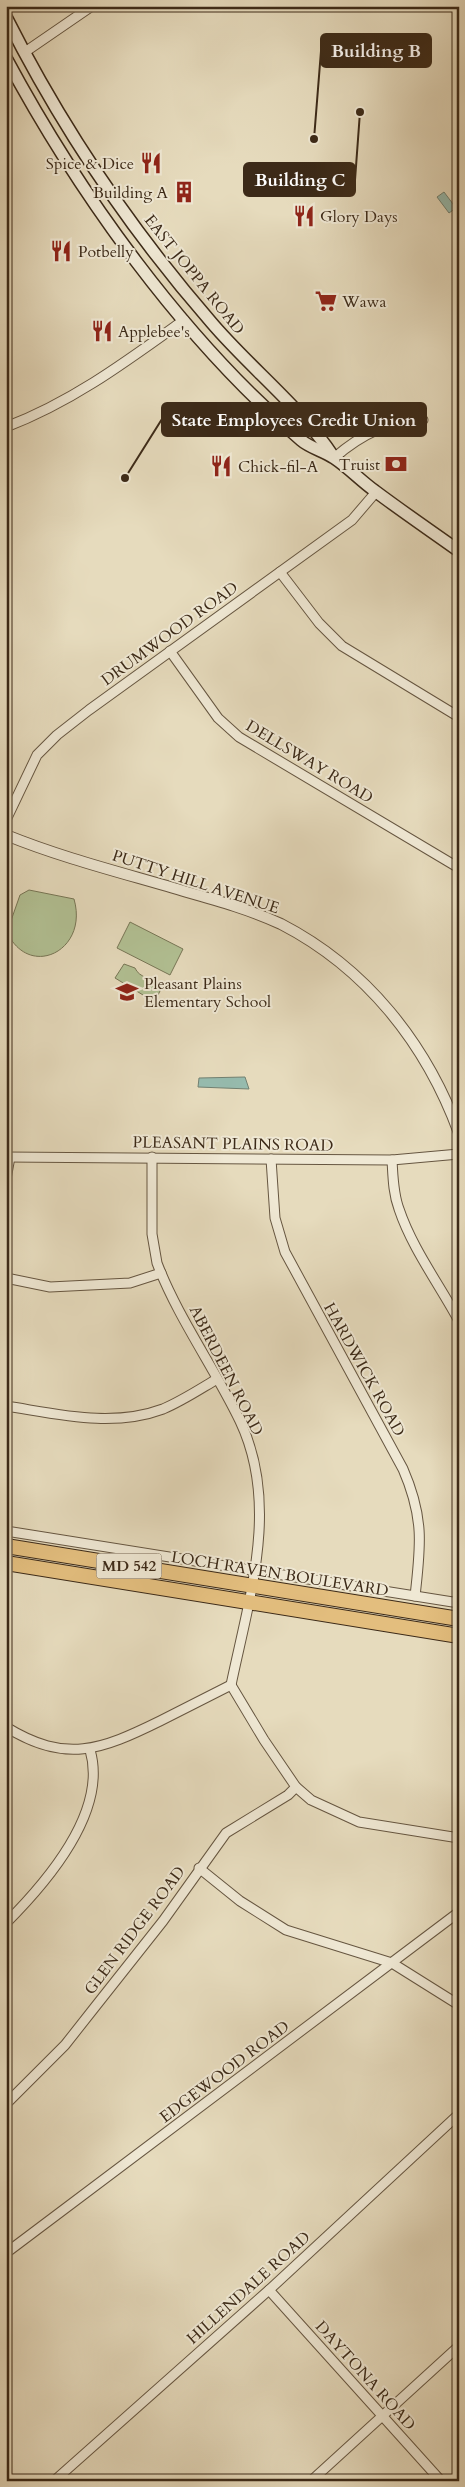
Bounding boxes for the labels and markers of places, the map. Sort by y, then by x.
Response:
callout: Building B [321,34,431,67]
restaurant icon: Spice & Dice [138,150,164,176]
place label: Spice & Dice [46,153,134,175]
callout: Building C [244,163,355,196]
building icon: Building A [171,179,197,205]
place label: Building A [93,182,169,204]
restaurant icon: Glory Days [291,203,317,229]
place label: Glory Days [320,206,398,228]
restaurant icon: Potbelly [48,238,74,264]
place label: Potbelly [78,241,134,263]
supermarket icon: Wawa [313,288,339,314]
place label: Wawa [341,291,386,313]
restaurant icon: Applebee's [89,318,115,344]
place label: Applebee's [118,321,190,343]
callout: State Employees Credit Union [162,403,426,436]
bank icon: Truist [383,451,409,477]
restaurant icon: Chick-fil-A [208,453,234,479]
place label: Truist [339,454,380,476]
place label: Chick-fil-A [238,456,319,478]
place label: Pleasant Plains Elementary School [144,973,271,1013]
school or university icon: Pleasant Plains Elementary School [114,979,140,1005]

